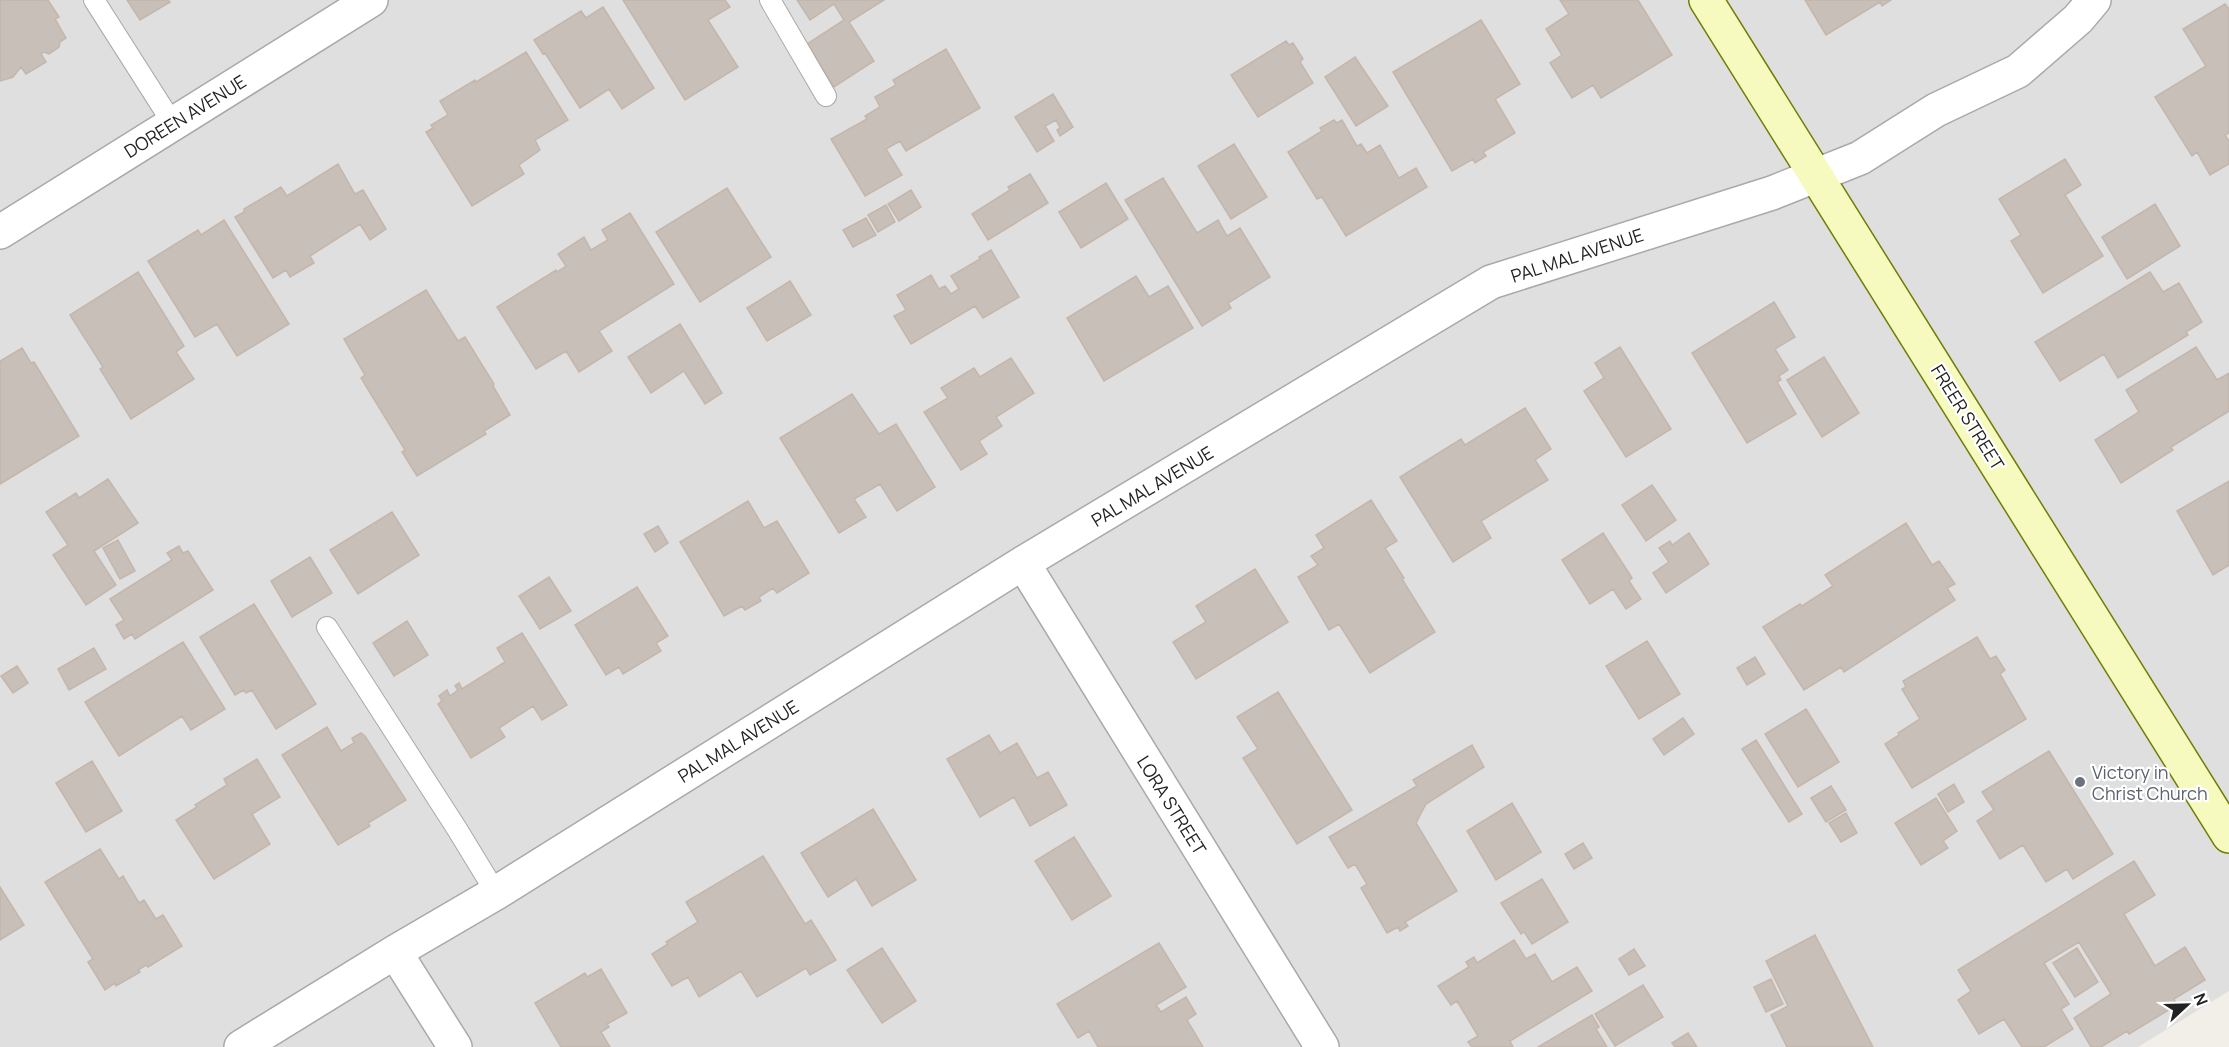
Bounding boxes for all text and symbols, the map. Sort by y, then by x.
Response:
street label: DOREEN AVENUE [120,69,250,163]
street label: PAL MAL AVENUE [1508,222,1646,288]
street label: FREER STREET [1926,360,2010,475]
street label: PAL MAL AVENUE [1087,440,1217,532]
street label: PAL MAL AVENUE [673,694,803,788]
street label: LORA STREET [1132,751,1212,859]
place label: Victory in Christ Church [2092,760,2208,805]
marker: Victory in Christ Church [2073,775,2087,789]
north arrow [2157,975,2217,1035]
text: N [2189,990,2213,1009]

